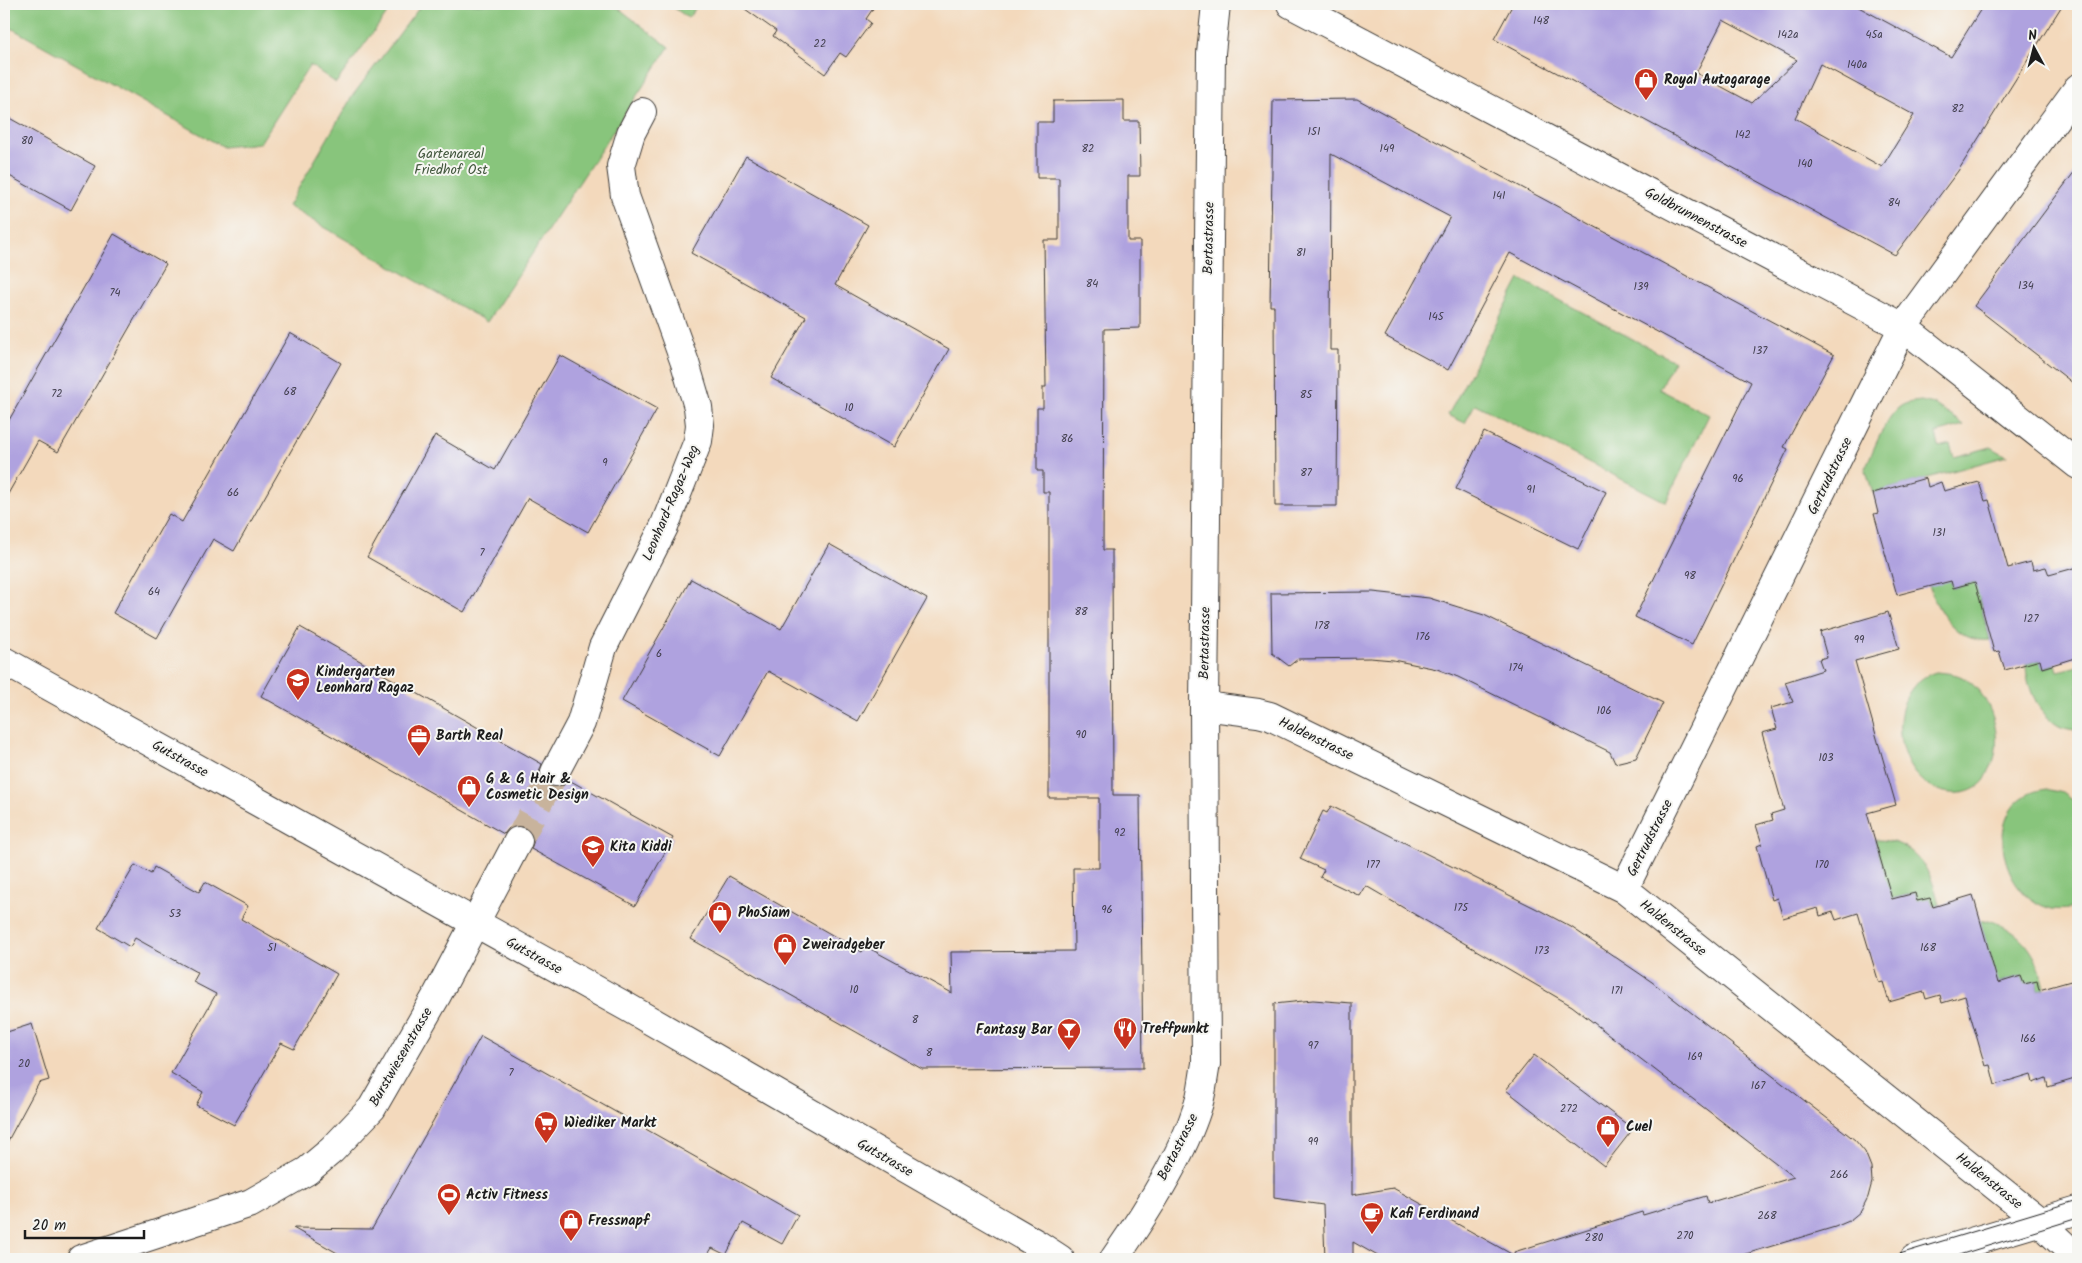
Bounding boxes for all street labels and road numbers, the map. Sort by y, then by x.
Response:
street label: Goldbrunnenstrasse [1641,182,1752,255]
street label: Bertastrasse [1197,201,1221,275]
street label: Gertrudstrasse [1802,433,1859,519]
street label: Leonhard-Ragaz-Weg [637,441,705,565]
street label: Bertastrasse [1193,606,1217,680]
street label: Haldenstrasse [1275,711,1358,767]
street label: Gutstrasse [148,734,213,784]
street label: Gertrudstrasse [1621,795,1679,880]
street label: Haldenstrasse [1635,894,1712,962]
street label: Gutstrasse [502,931,567,981]
street label: Burstwiesenstrasse [364,1003,439,1111]
street label: Bertastrasse [1152,1109,1205,1184]
street label: Gutstrasse [853,1133,918,1183]
street label: Haldenstrasse [1951,1147,2028,1215]

